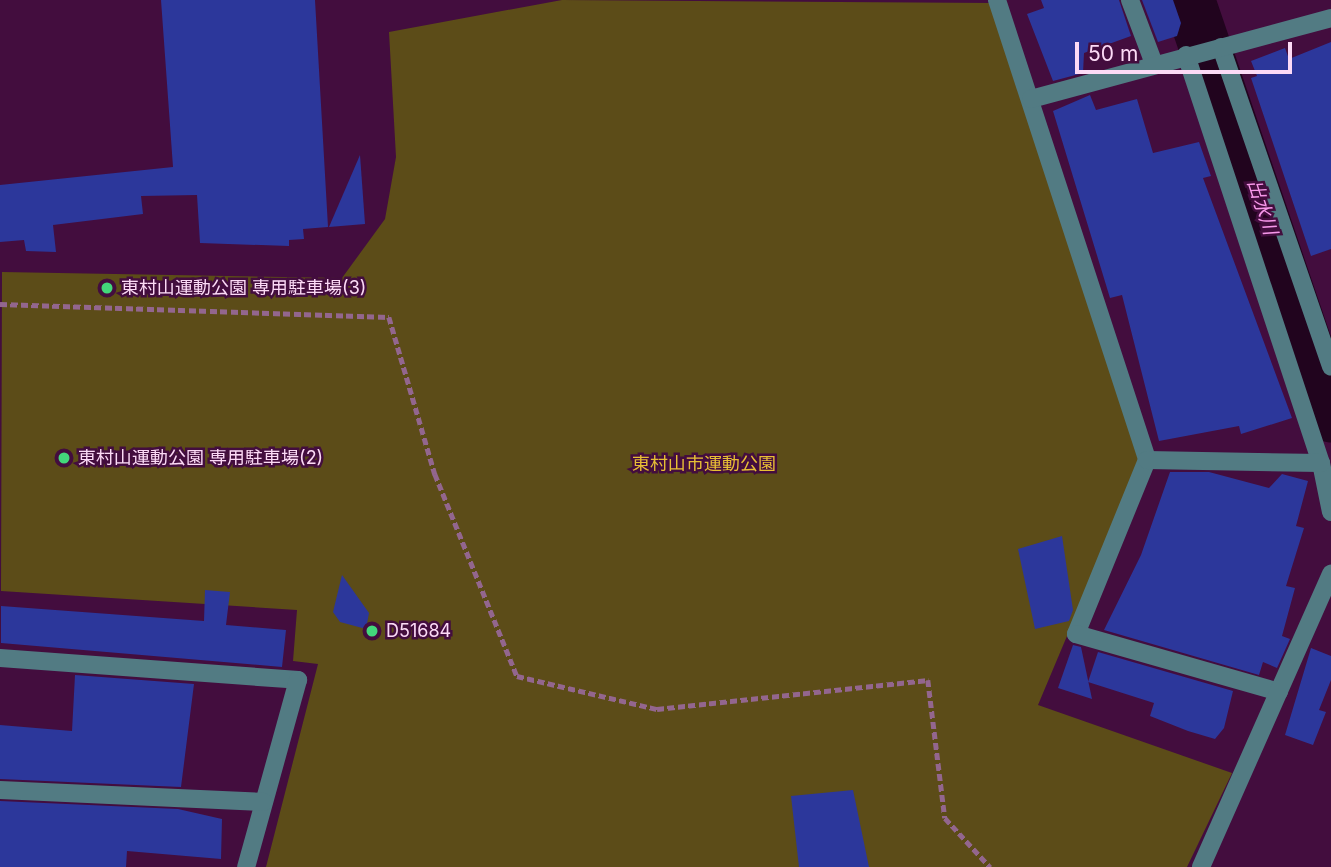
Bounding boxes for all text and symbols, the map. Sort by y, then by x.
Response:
scale bar [1079,28,1296,72]
text: 50 m [1088,41,1138,66]
water label: 出水川 [1242,176,1282,238]
place label: 東村山運動公園 専用駐車場(3) [121,277,366,299]
marker: 東村山運動公園 専用駐車場(3) [99,280,115,296]
place label: 東村山運動公園 専用駐車場(2) [78,447,323,469]
marker: 東村山運動公園 専用駐車場(2) [56,450,72,466]
park label: 東村山市運動公園 [632,453,776,475]
place label: D51684 [386,620,451,642]
marker: D51684 [364,623,380,639]

